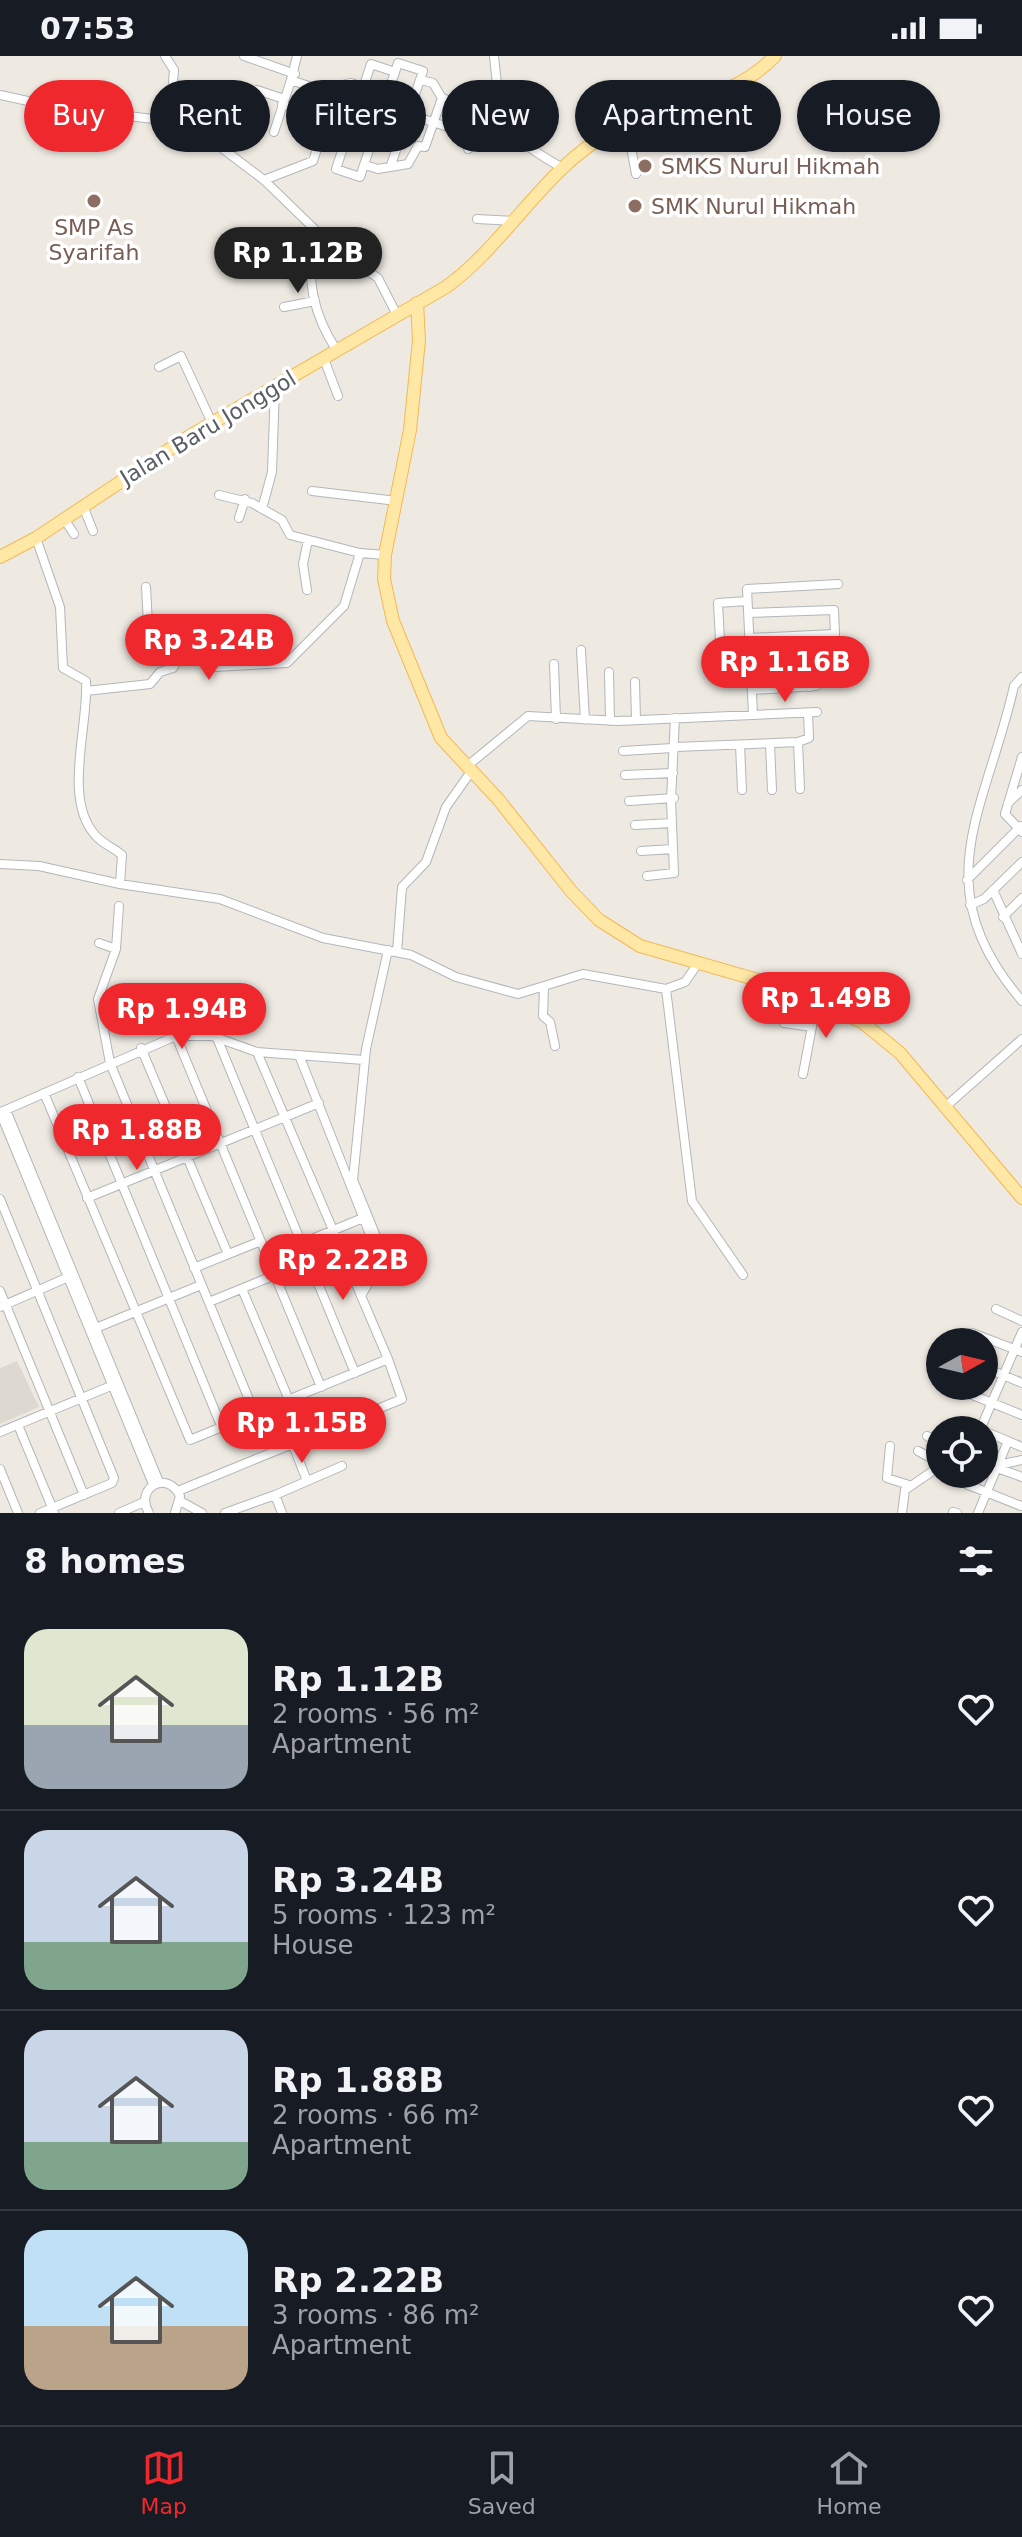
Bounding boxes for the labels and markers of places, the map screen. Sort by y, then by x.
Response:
place label: SMKS Nurul Hikmah [661,154,880,179]
marker: SMKS Nurul Hikmah [636,157,654,175]
marker: SMP As Syarifah [85,192,103,210]
place label: SMK Nurul Hikmah [651,194,856,219]
marker: SMK Nurul Hikmah [626,197,644,215]
place label: SMP As Syarifah [49,215,139,265]
pin: Rp 1.12B [215,227,381,295]
pin: Rp 3.24B [126,614,292,682]
pin: Rp 1.16B [702,636,868,704]
pin: Rp 1.49B [743,972,909,1040]
pin: Rp 1.94B [99,983,265,1051]
pin: Rp 1.88B [54,1104,220,1172]
pin: Rp 2.22B [260,1234,426,1302]
pin: Rp 1.15B [219,1397,385,1465]

